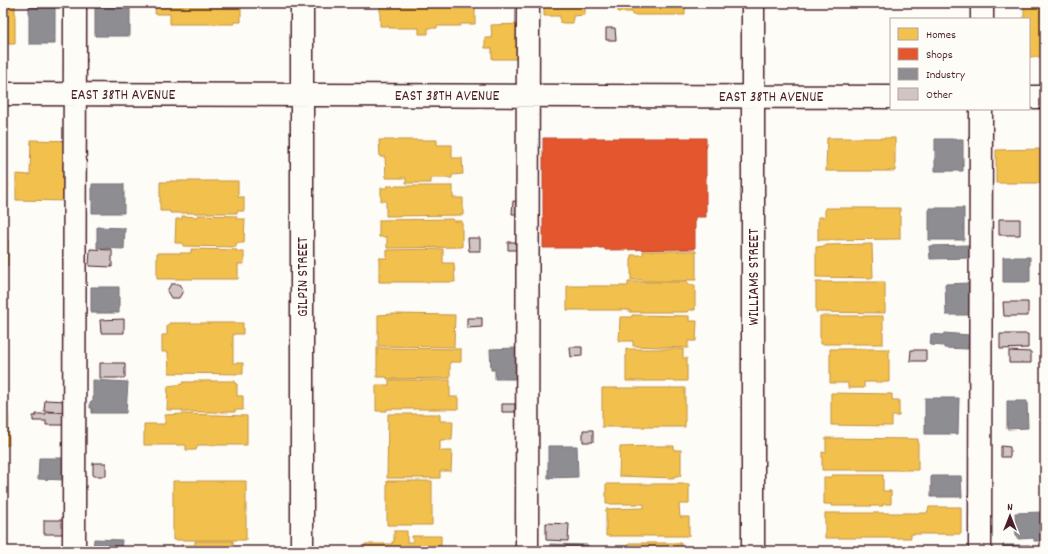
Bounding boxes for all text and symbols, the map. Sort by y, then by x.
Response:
legend [890,18,1030,110]
text: Homes [926,27,956,44]
text: Shops [926,47,953,64]
text: Industry [926,67,966,84]
street label: EAST 38TH AVENUE [71,85,175,107]
street label: EAST 38TH AVENUE [395,86,499,108]
street label: EAST 38TH AVENUE [719,87,823,109]
text: Other [926,87,953,104]
street label: WILLIAMS STREET [744,229,766,325]
street label: GILPIN STREET [293,237,315,317]
north arrow [990,496,1030,536]
text: N [1007,500,1013,516]

